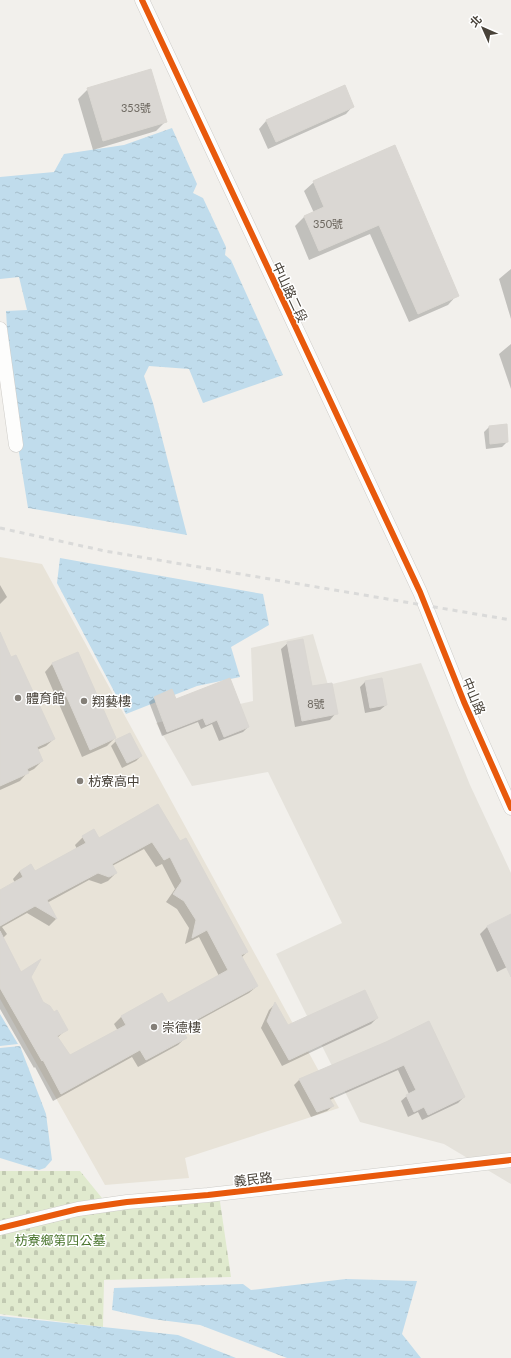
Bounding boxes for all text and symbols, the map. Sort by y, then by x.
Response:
north arrow [463,8,503,48]
text: 北 [467,12,484,29]
house number: 353號 [121,101,151,114]
house number: 350號 [313,217,343,230]
street label: 中山路二段 [269,259,311,325]
street label: 中山路 [459,675,489,717]
place label: 體育館 [26,690,65,706]
marker: 體育館 [13,693,23,703]
place label: 翔藝樓 [92,693,131,709]
marker: 翔藝樓 [79,696,89,706]
house number: 8號 [307,697,325,710]
place label: 枋寮高中 [88,773,140,789]
marker: 枋寮高中 [75,776,85,786]
place label: 崇德樓 [162,1019,201,1035]
marker: 崇德樓 [149,1022,159,1032]
street label: 義民路 [233,1169,273,1189]
park label: 枋寮鄉第四公墓 [14,1232,106,1248]

